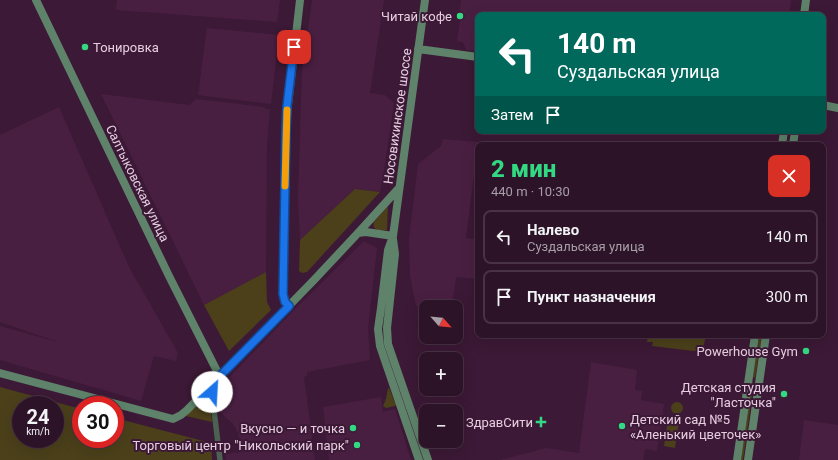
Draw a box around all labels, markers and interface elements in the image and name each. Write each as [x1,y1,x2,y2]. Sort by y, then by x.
place label: Читай кофе [381,9,452,24]
marker: Читай кофе [455,11,465,21]
text: 140 m [557,27,636,60]
icon: left [491,28,543,80]
pin [277,30,311,64]
icon: arrive [283,36,305,58]
place label: Тонировка [93,40,159,55]
marker: Тонировка [80,42,90,52]
street label: Носовихинское шоссе [381,47,414,185]
text: Суздальская улица [557,61,720,82]
icon: arrive [542,104,564,126]
text: Затем [491,106,534,124]
street label: Салтыковская улица [103,122,172,244]
text: 2 мин [491,155,556,183]
button: close [768,155,810,197]
text: 440 m · 10:30 [491,184,570,199]
text: Налево [527,221,579,239]
icon: left [493,226,515,248]
text: 140 m [766,228,808,246]
text: Суздальская улица [527,239,645,254]
icon: arrive [493,286,515,308]
text: Пункт назначения [527,288,656,306]
text: 300 m [766,288,808,306]
north arrow [419,300,463,344]
map controls [419,300,463,448]
place label: Powerhouse Gym [696,344,798,359]
marker: Powerhouse Gym [801,346,811,356]
button: + [419,352,463,396]
position arrow [191,371,233,413]
place label: Детская студия "Ласточка" [681,380,776,410]
marker: Детская студия "Ласточка" [779,389,789,399]
speed limit sign: 30 [72,396,124,448]
button: − [419,404,463,448]
text: 24 [27,405,49,429]
place label: Детский сад №5 «Аленький цветочек» [630,412,761,442]
place label: ЗдравСити [466,415,533,430]
marker: ЗдравСити [536,417,546,427]
place label: Вкусно — и точка [240,421,345,436]
marker: Детский сад №5 «Аленький цветочек» [617,421,627,431]
marker: Вкусно — и точка [348,423,358,433]
text: km/h [26,426,50,437]
place label: Торговый центр "Никольский парк" [132,438,349,453]
marker: Торговый центр "Никольский парк" [352,440,362,450]

